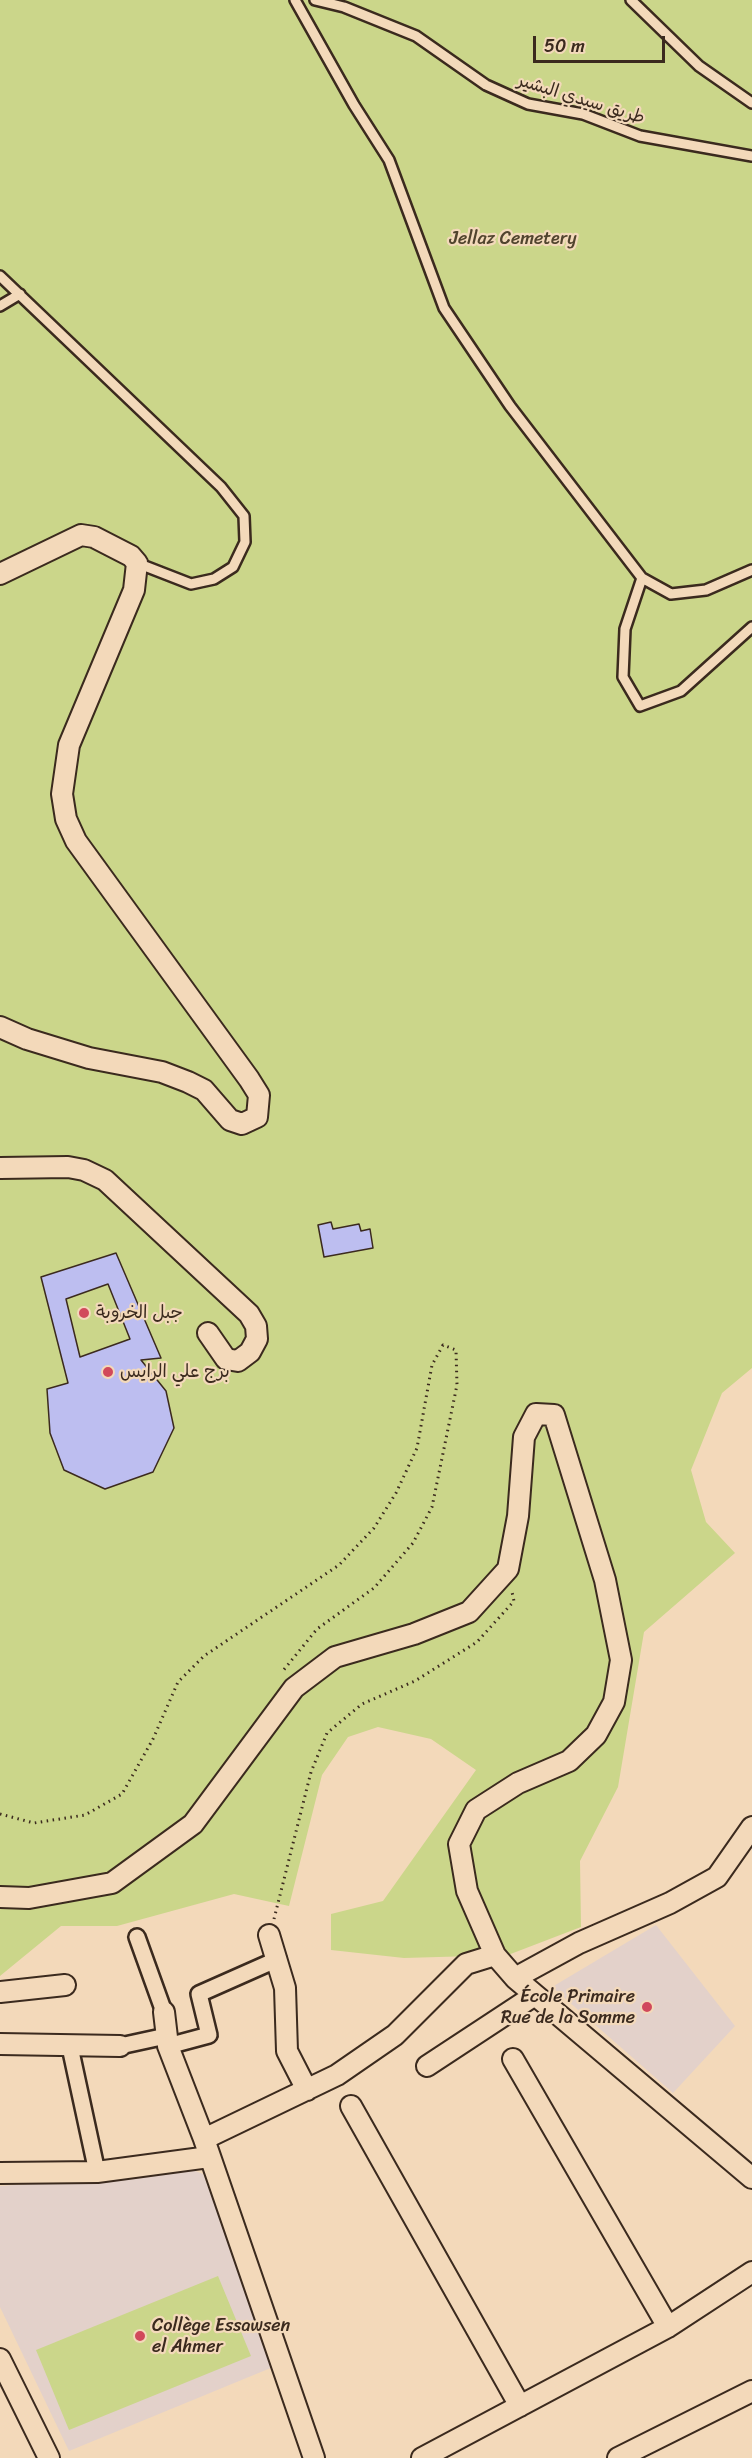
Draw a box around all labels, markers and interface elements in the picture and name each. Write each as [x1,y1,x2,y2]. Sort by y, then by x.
scale bar [536,24,668,62]
text: 50 m [544,30,585,62]
street label: طريق سيدي البشير [515,70,647,130]
park label: Jellaz Cemetery [449,228,577,250]
place label: جبل الخروبة [96,1302,183,1324]
marker: جبل الخروبة [77,1306,91,1320]
place label: برج علي الرايس [120,1361,230,1383]
marker: برج علي الرايس [101,1365,115,1379]
place label: École Primaire Rue de la Somme [501,1986,635,2028]
marker: École Primaire Rue de la Somme [640,2000,654,2014]
place label: Collège Essawsen el Ahmer [152,2315,290,2358]
marker: Collège Essawsen el Ahmer [133,2329,147,2343]

